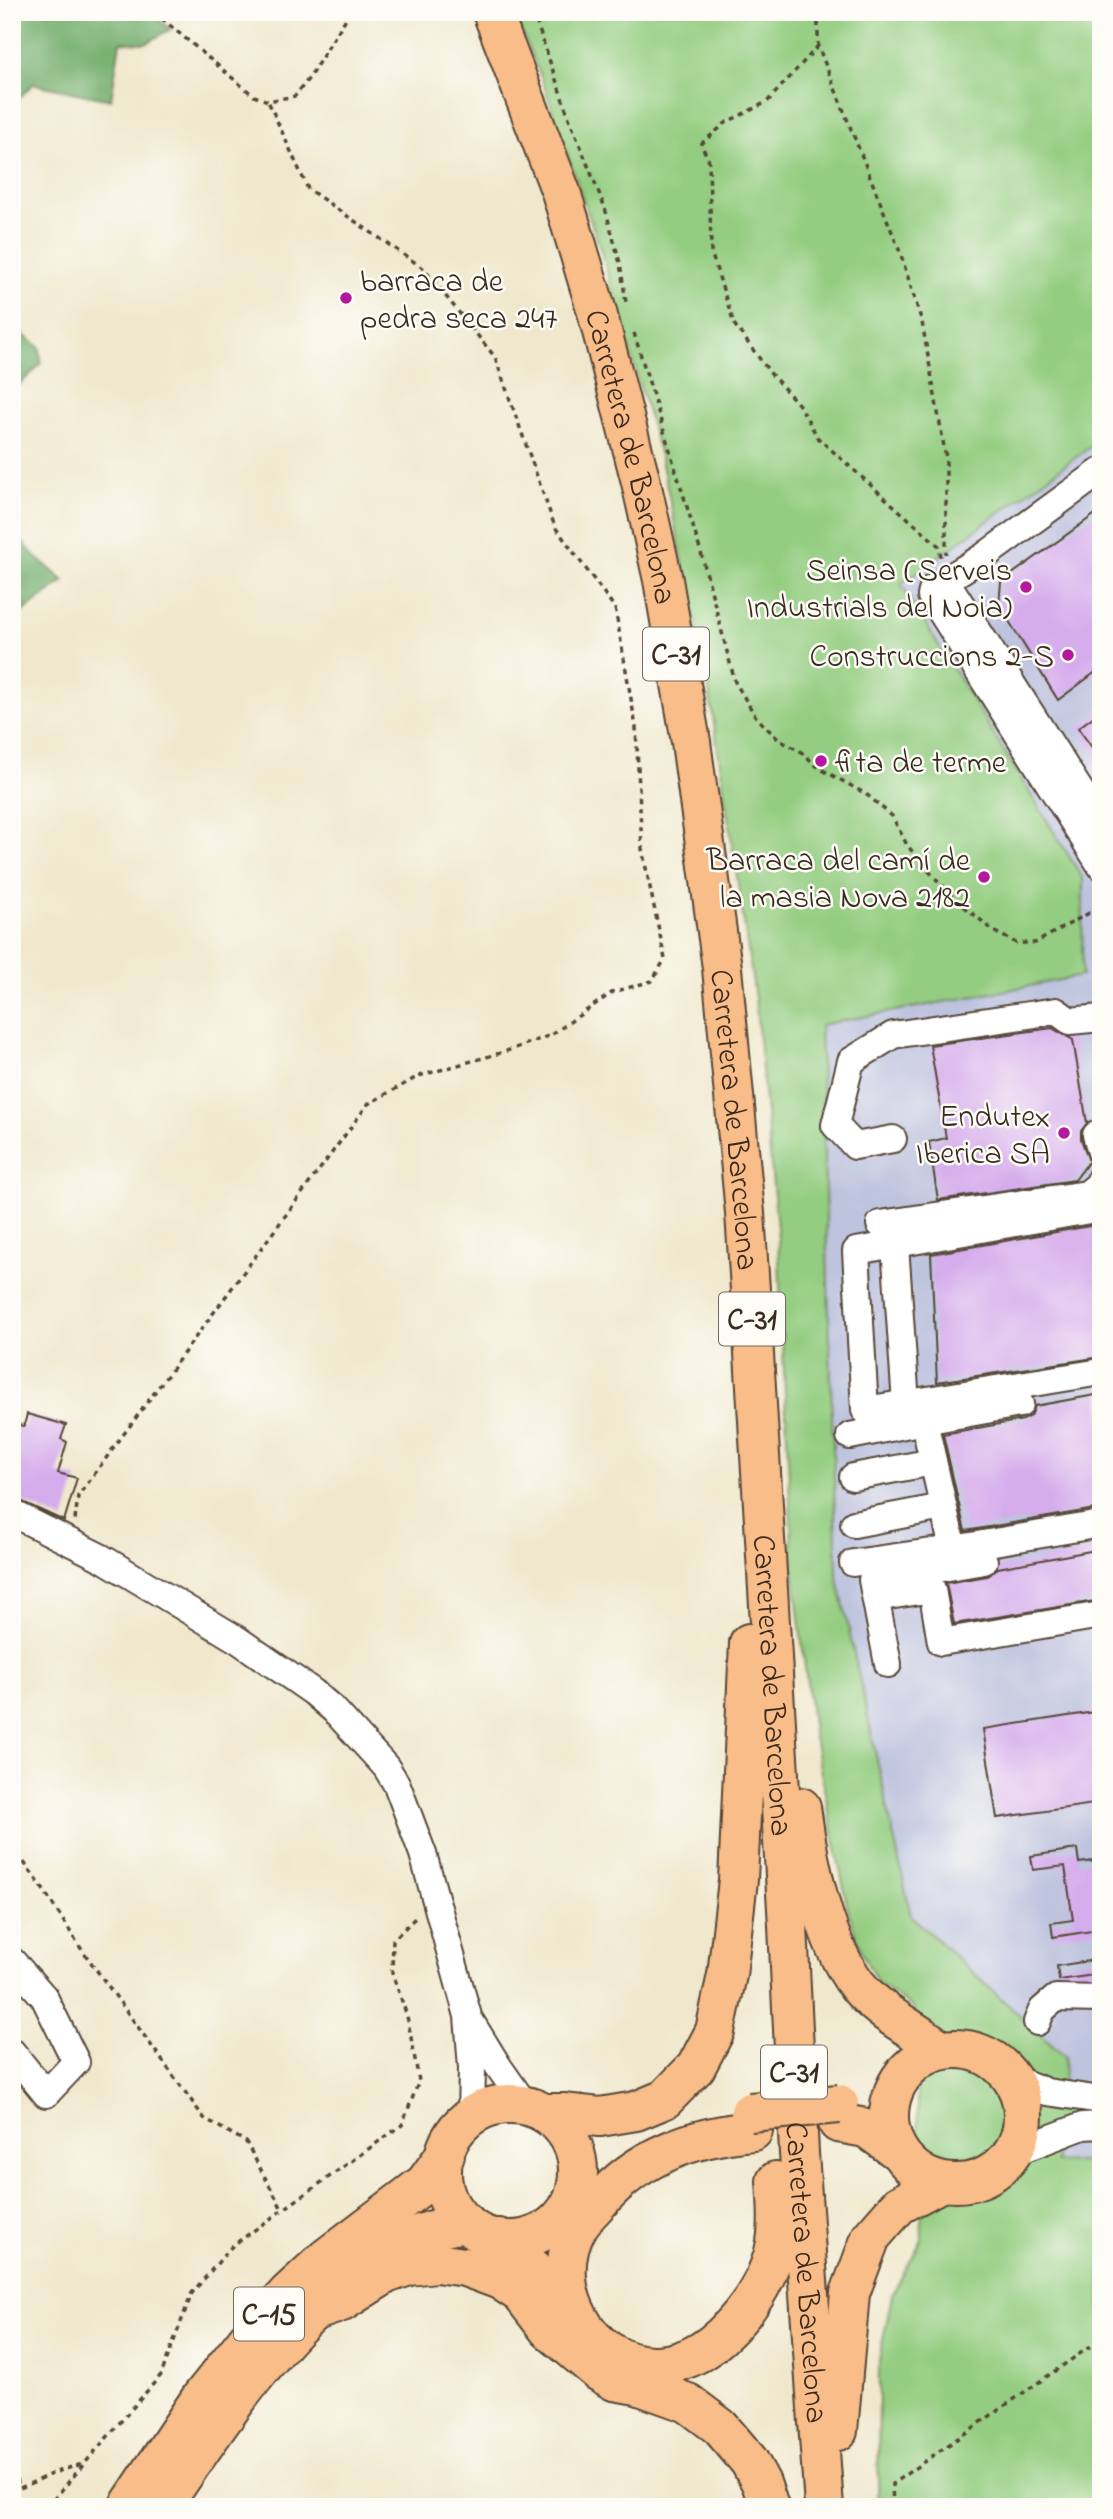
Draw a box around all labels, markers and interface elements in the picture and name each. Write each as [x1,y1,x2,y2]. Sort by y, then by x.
place label: barraca de pedra seca 247 [360,260,557,344]
marker: barraca de pedra seca 247 [338,290,354,306]
street label: Carretera de Barcelona [570,305,687,608]
place label: Seinsa (Serveis Industrials del Noia) [747,549,1012,633]
marker: Seinsa (Serveis Industrials del Noia) [1018,579,1034,595]
road number: C-31 [643,628,709,680]
place label: Construccions 2-S [810,635,1054,682]
marker: Construccions 2-S [1060,647,1076,663]
place label: fita de terme [835,741,1007,788]
marker: fita de terme [813,753,829,769]
place label: Barraca del camí de la masia Nova 2182 [705,839,971,923]
marker: Barraca del camí de la masia Nova 2182 [976,869,992,885]
street label: Carretera de Barcelona [695,967,769,1272]
place label: Endutex Iberica SA [916,1095,1050,1179]
marker: Endutex Iberica SA [1056,1125,1072,1141]
road number: C-31 [719,1292,785,1345]
street label: Carretera de Barcelona [738,1533,803,1838]
road number: C-31 [761,2046,827,2098]
street label: Carretera de Barcelona [771,2121,838,2425]
road number: C-15 [234,2288,304,2340]

